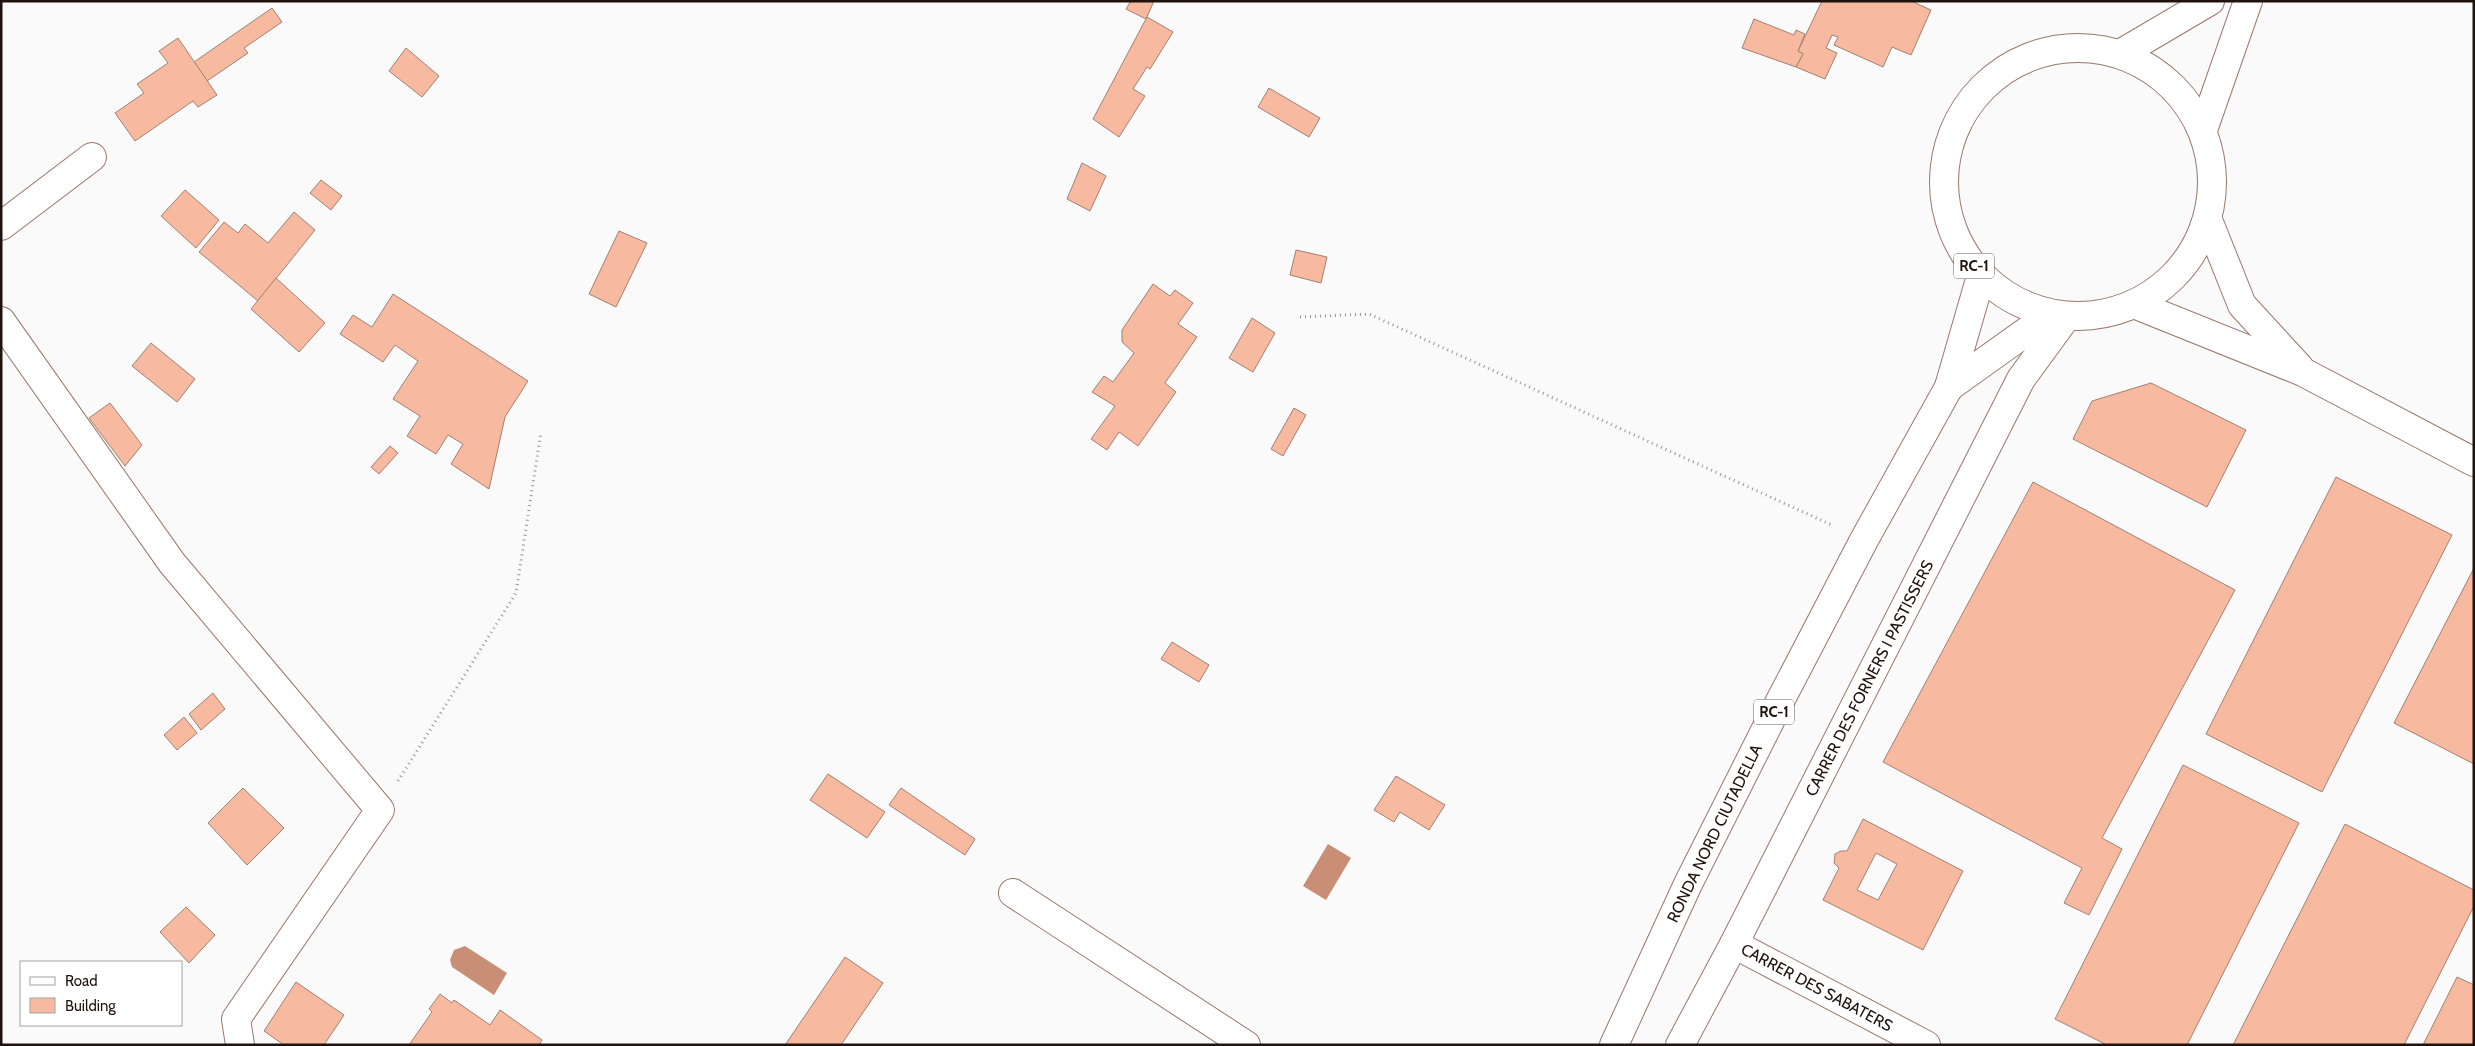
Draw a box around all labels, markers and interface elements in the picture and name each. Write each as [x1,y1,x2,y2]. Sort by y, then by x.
road number: RC-1 [1954,254,1994,278]
street label: CARRER DES FORNERS I PASTISSERS [1802,557,1937,799]
road number: RC-1 [1754,700,1794,724]
street label: RONDA NORD CIUTADELLA [1663,741,1766,925]
street label: CARRER DES SABATERS [1738,939,1896,1035]
legend [20,961,182,1026]
text: Road [65,972,98,990]
text: Building [65,997,116,1015]

